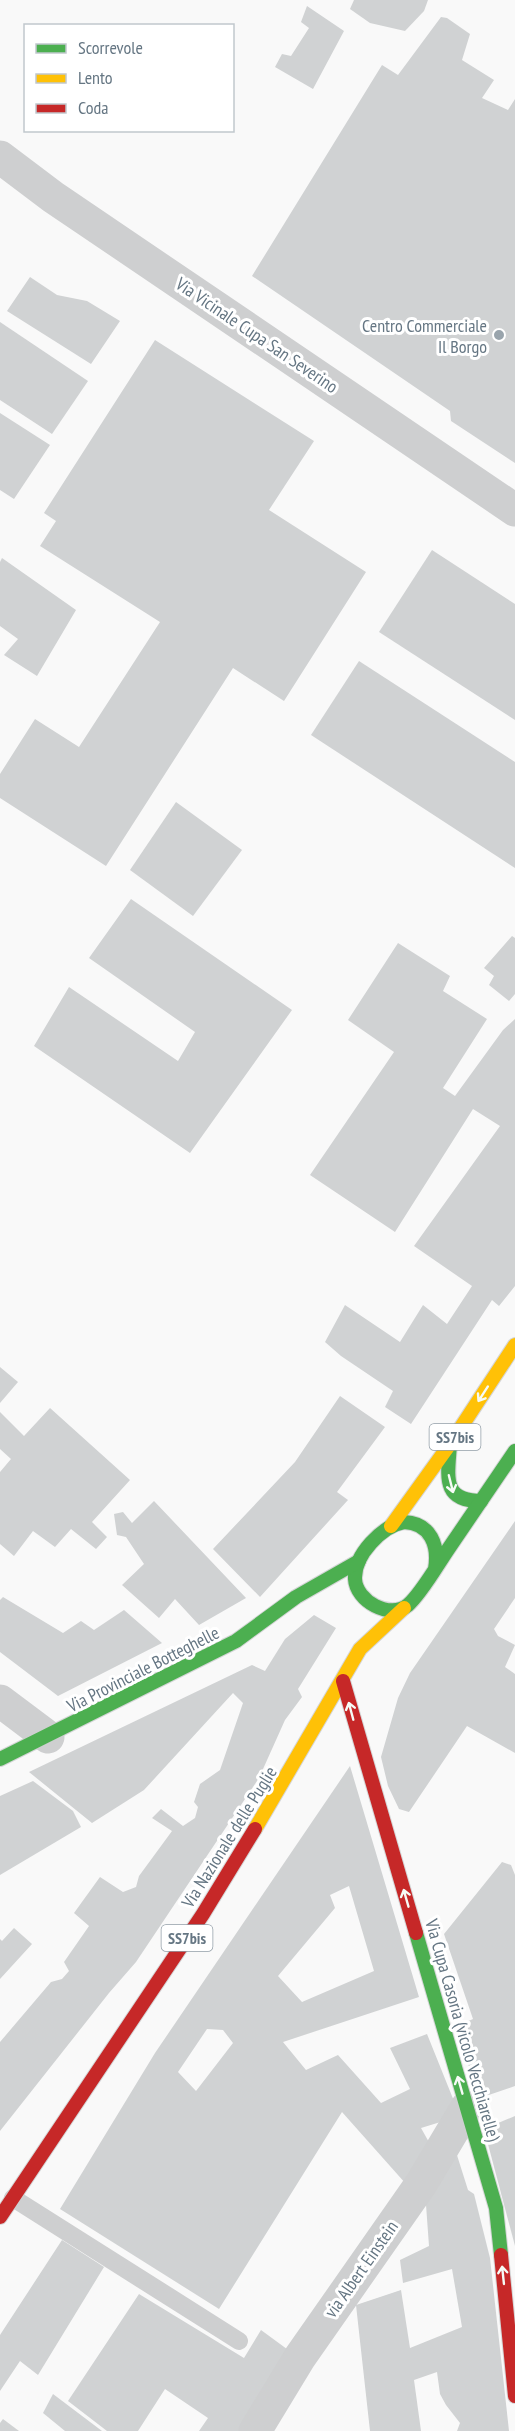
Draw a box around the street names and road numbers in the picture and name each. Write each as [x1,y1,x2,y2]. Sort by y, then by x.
street label: Via Vicinale Cupa San Severino [171,272,343,398]
road number: SS7bis [430,1424,480,1450]
street label: Via Provinciale Botteghelle [62,1621,223,1718]
street label: Via Nazionale delle Puglie [176,1762,282,1913]
street label: Via Cupa Casoria (vicolo Vecchiarelle) [420,1915,506,2144]
road number: SS7bis [162,1925,213,1951]
street label: via Albert Einstein [319,2216,403,2322]

